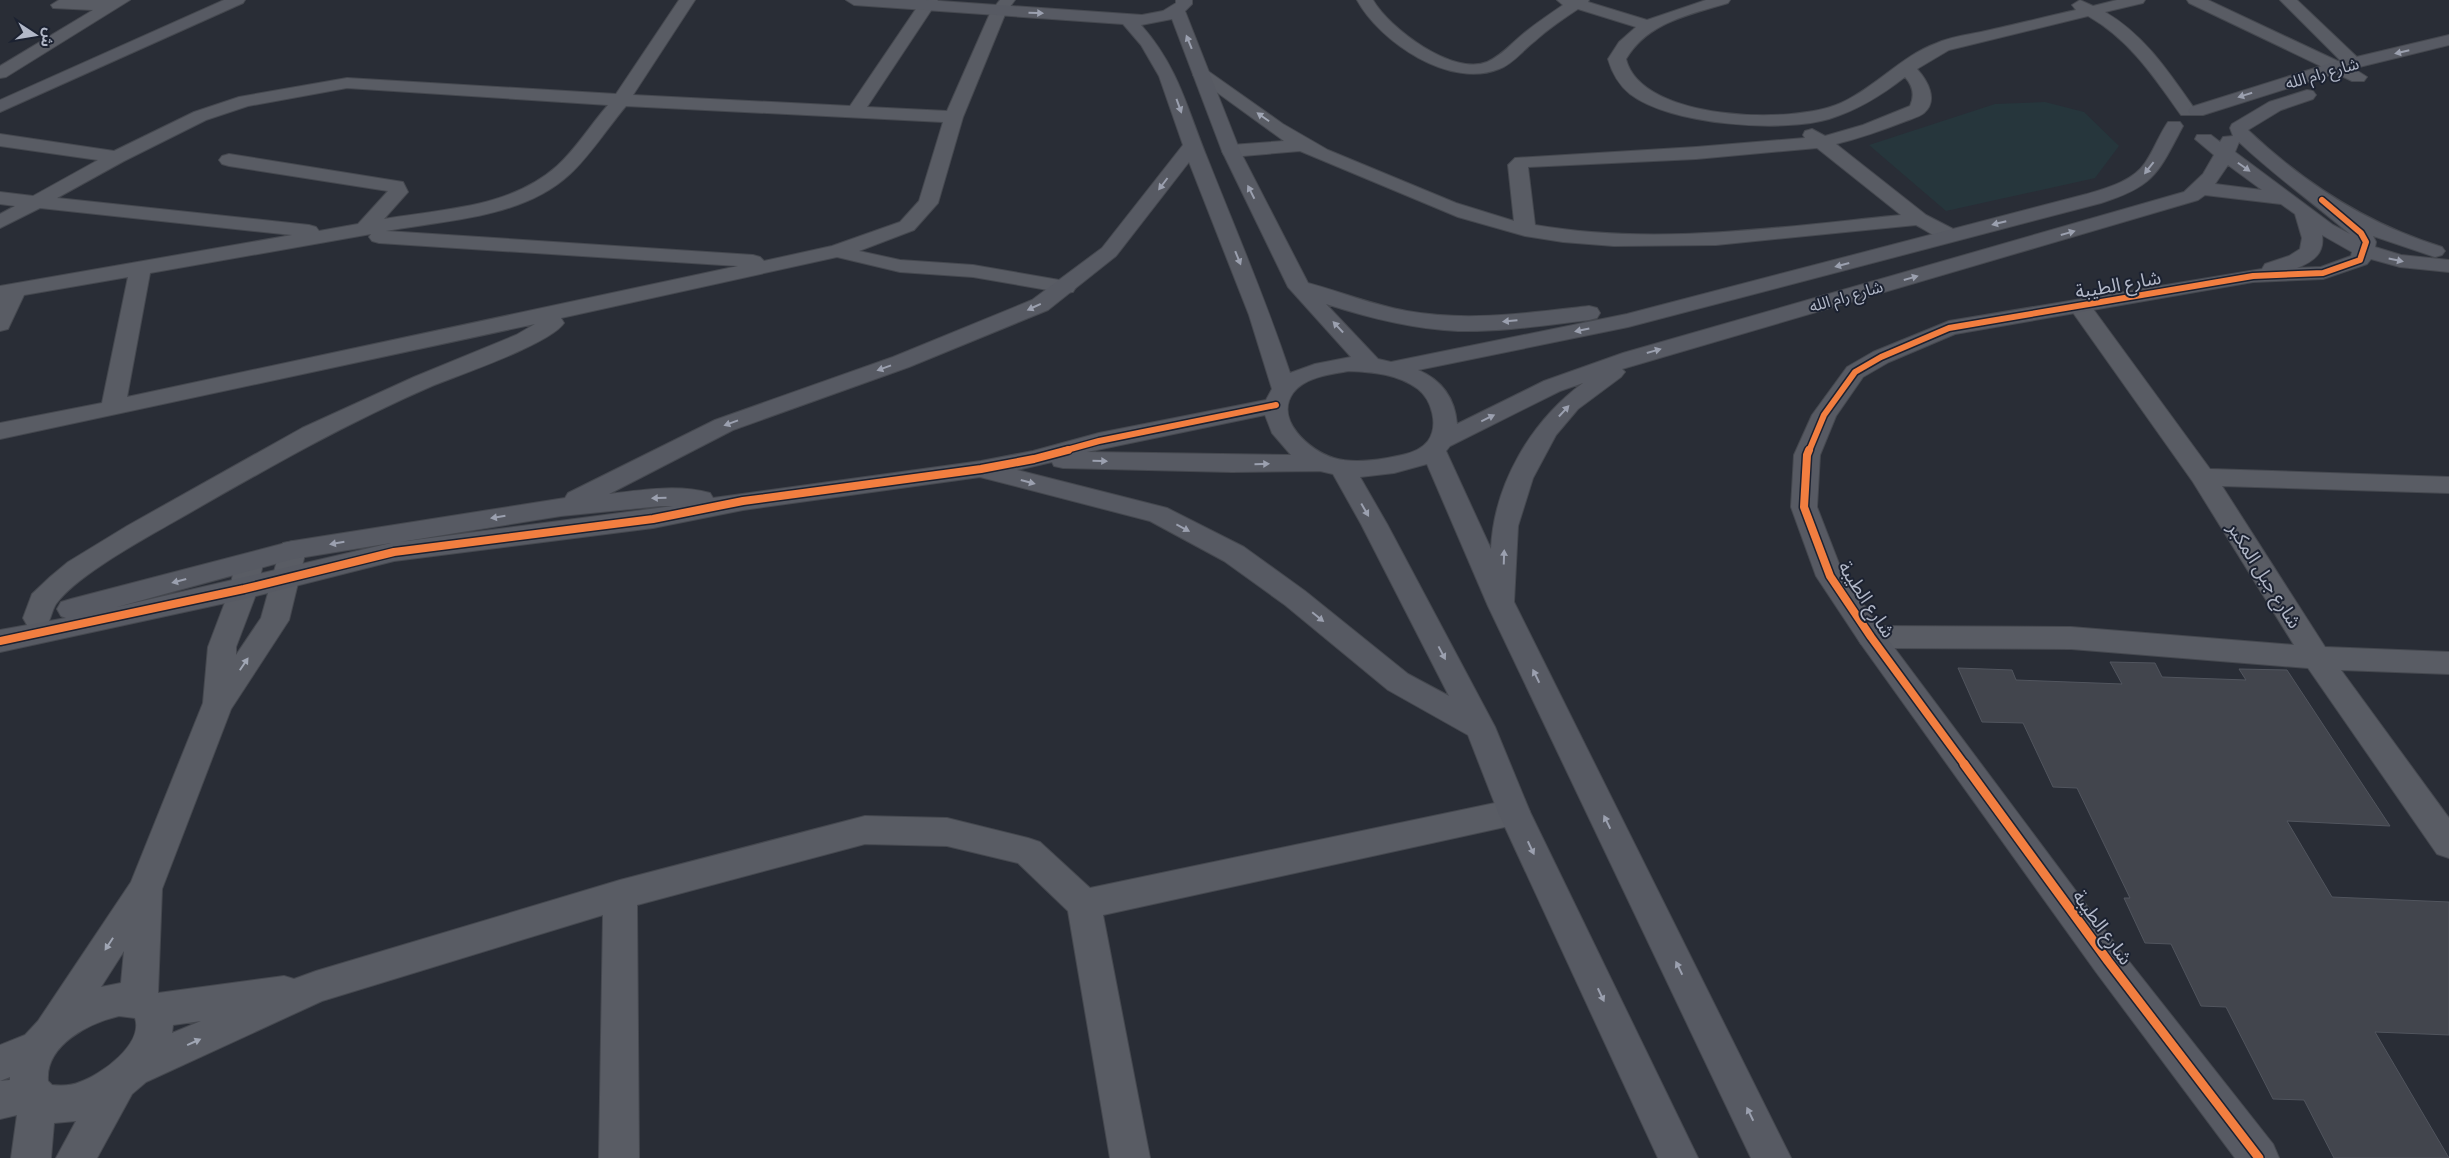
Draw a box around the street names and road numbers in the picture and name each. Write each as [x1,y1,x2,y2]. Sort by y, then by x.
street label: شارع رام الله [2283,53,2362,96]
street label: شارع الطيبة [2073,265,2163,305]
street label: شارع رام الله [1807,276,1886,319]
street label: شارع جبل المكبر [2221,517,2307,634]
street label: شارع الطيبة [1832,556,1901,643]
street label: شارع الطيبة [2066,885,2138,970]

